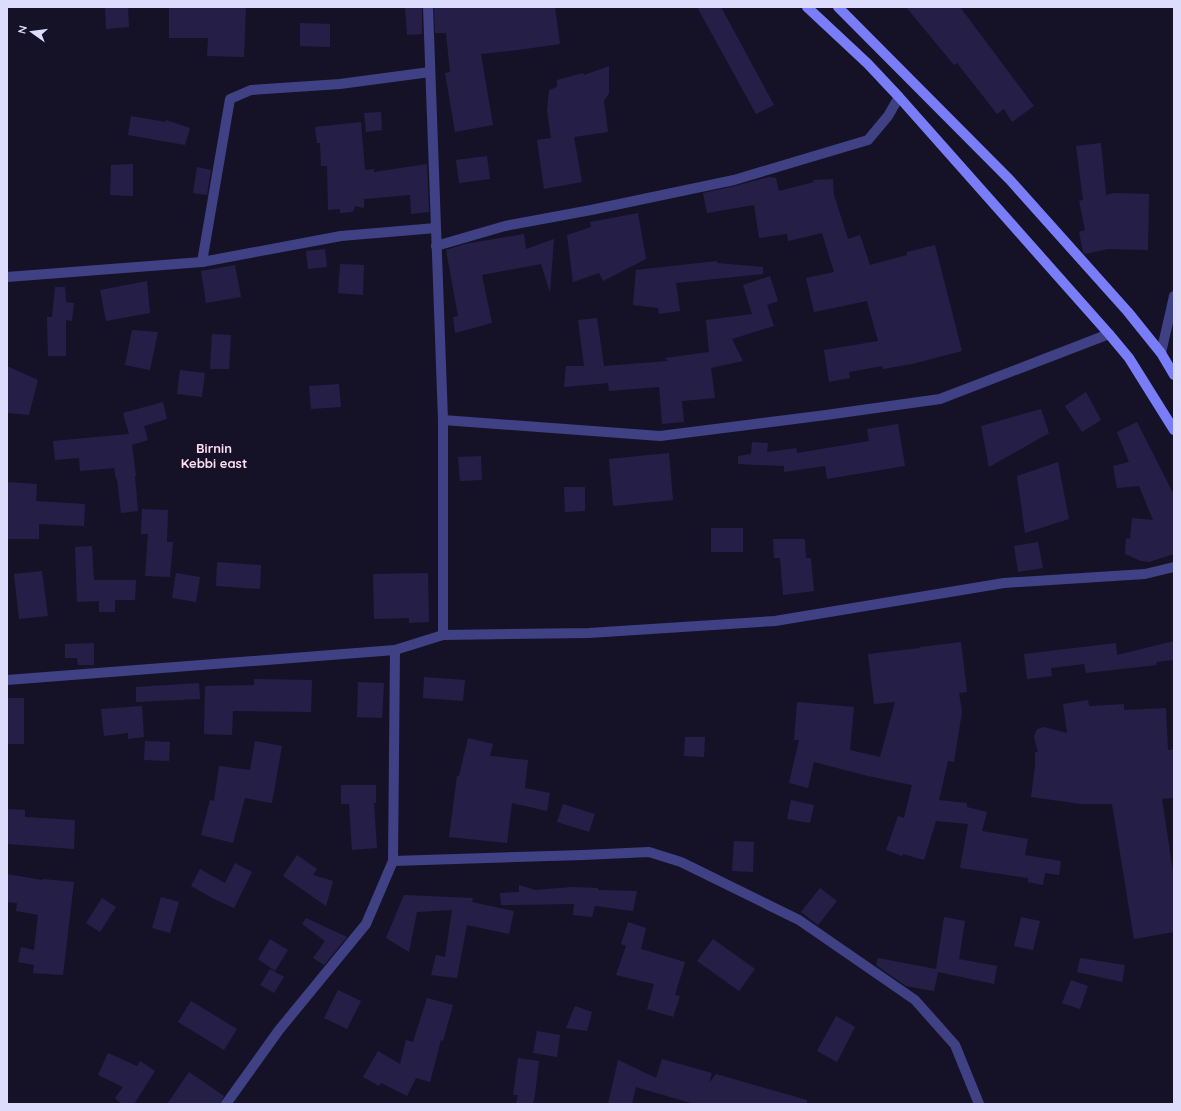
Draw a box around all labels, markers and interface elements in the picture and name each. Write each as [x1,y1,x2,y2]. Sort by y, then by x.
north arrow [12,12,52,52]
text: N [15,24,30,35]
district label: Birnin Kebbi east [181,440,247,471]

